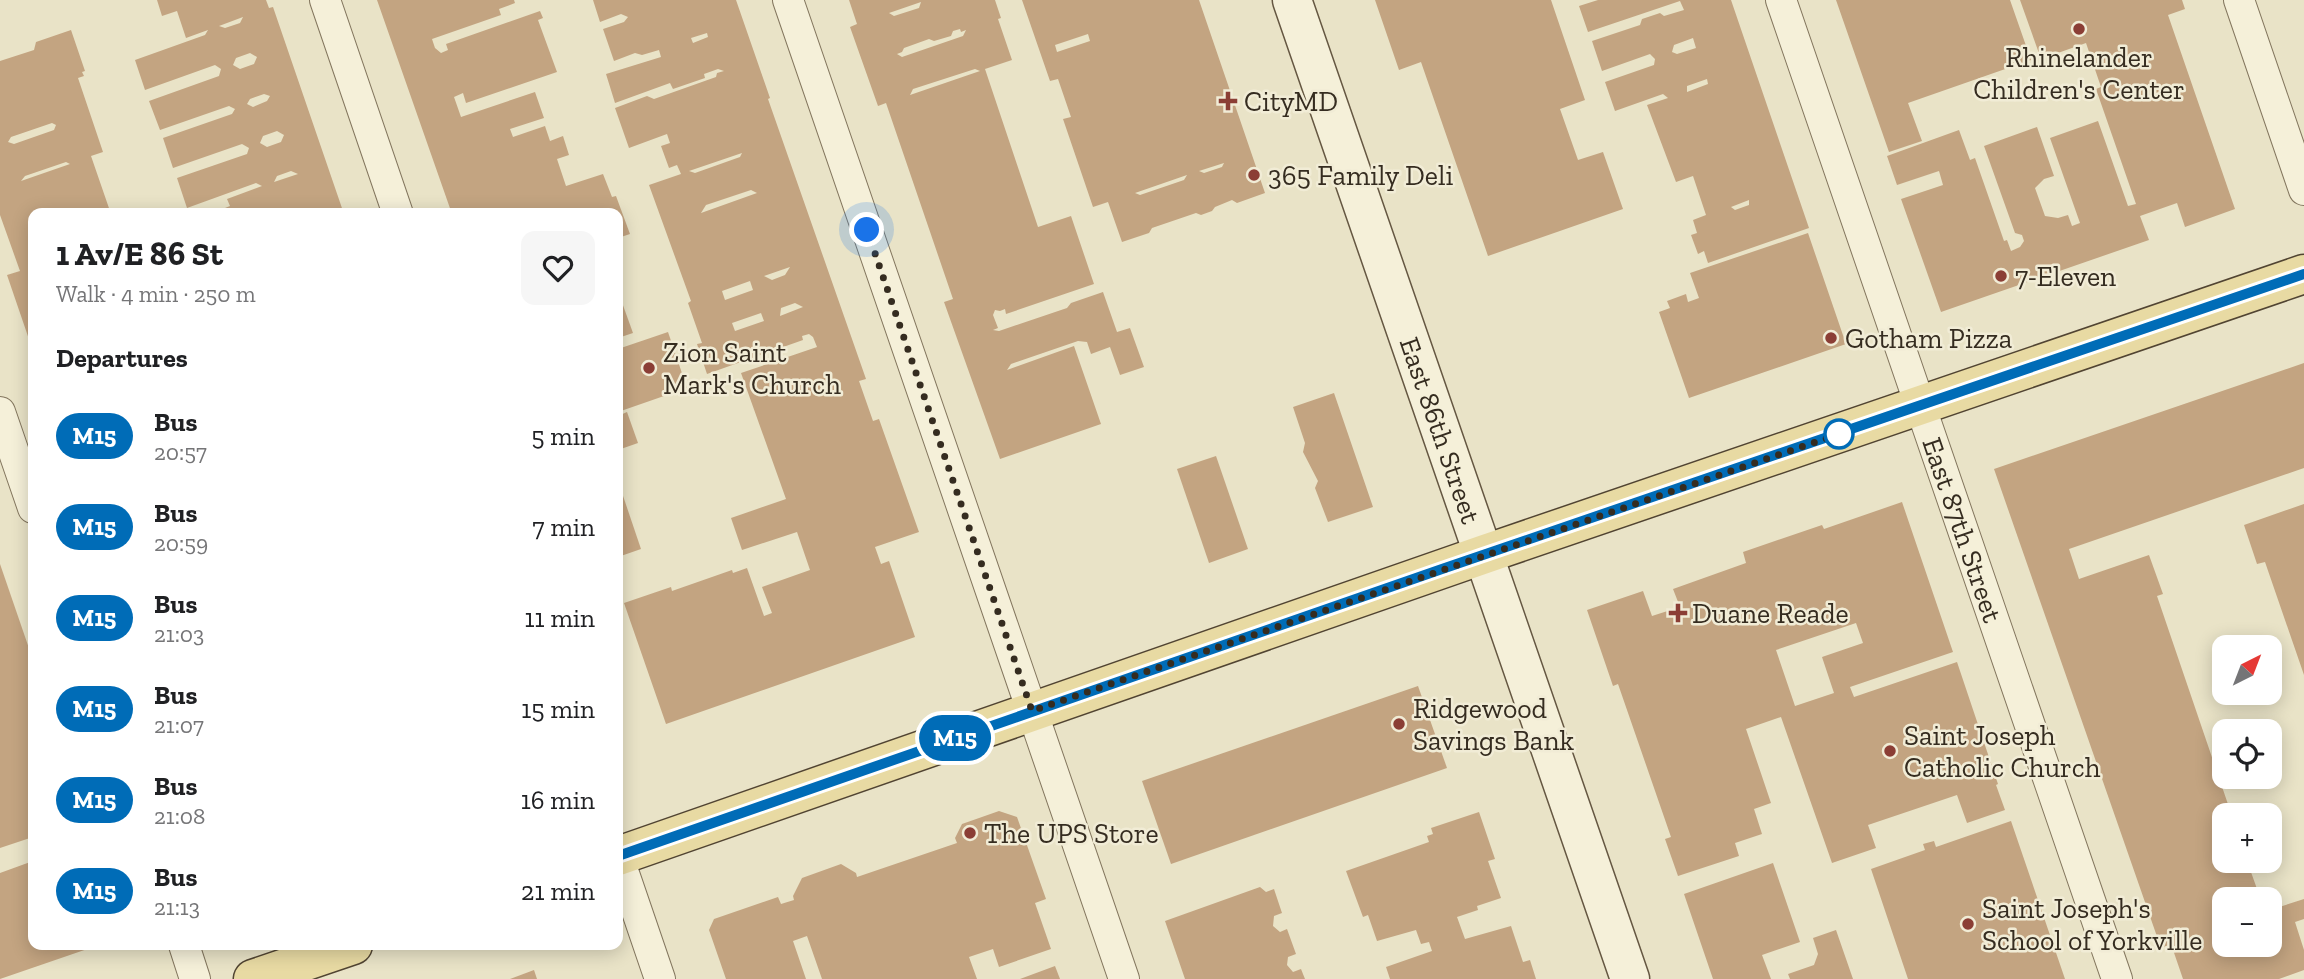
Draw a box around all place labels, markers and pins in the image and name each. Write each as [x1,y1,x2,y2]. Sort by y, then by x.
marker: Rhinelander Children's Center [2071,21,2087,37]
place label: Rhinelander Children's Center [1973,41,2185,106]
place label: CityMD [1244,85,1338,118]
marker: CityMD [1218,91,1238,111]
place label: 365 Family Deli [1268,159,1453,192]
marker: 365 Family Deli [1246,167,1262,183]
place label: 7-Eleven [2015,260,2116,293]
marker: 7-Eleven [1993,268,2009,284]
place label: Gotham Pizza [1845,322,2013,355]
marker: Gotham Pizza [1823,330,1839,346]
place label: Zion Saint Mark's Church [663,336,841,401]
marker: Zion Saint Mark's Church [641,360,657,376]
unlabelled marker [1824,419,1854,449]
place label: Duane Reade [1692,597,1849,630]
marker: Duane Reade [1670,605,1686,621]
place label: Ridgewood Savings Bank [1413,692,1574,757]
marker: Ridgewood Savings Bank [1391,716,1407,732]
place label: Saint Joseph Catholic Church [1904,719,2101,784]
marker: Saint Joseph Catholic Church [1882,743,1898,759]
place label: The UPS Store [984,817,1159,850]
marker: The UPS Store [962,825,978,841]
place label: Saint Joseph's School of Yorkville [1982,892,2202,957]
marker: Saint Joseph's School of Yorkville [1960,916,1976,932]

